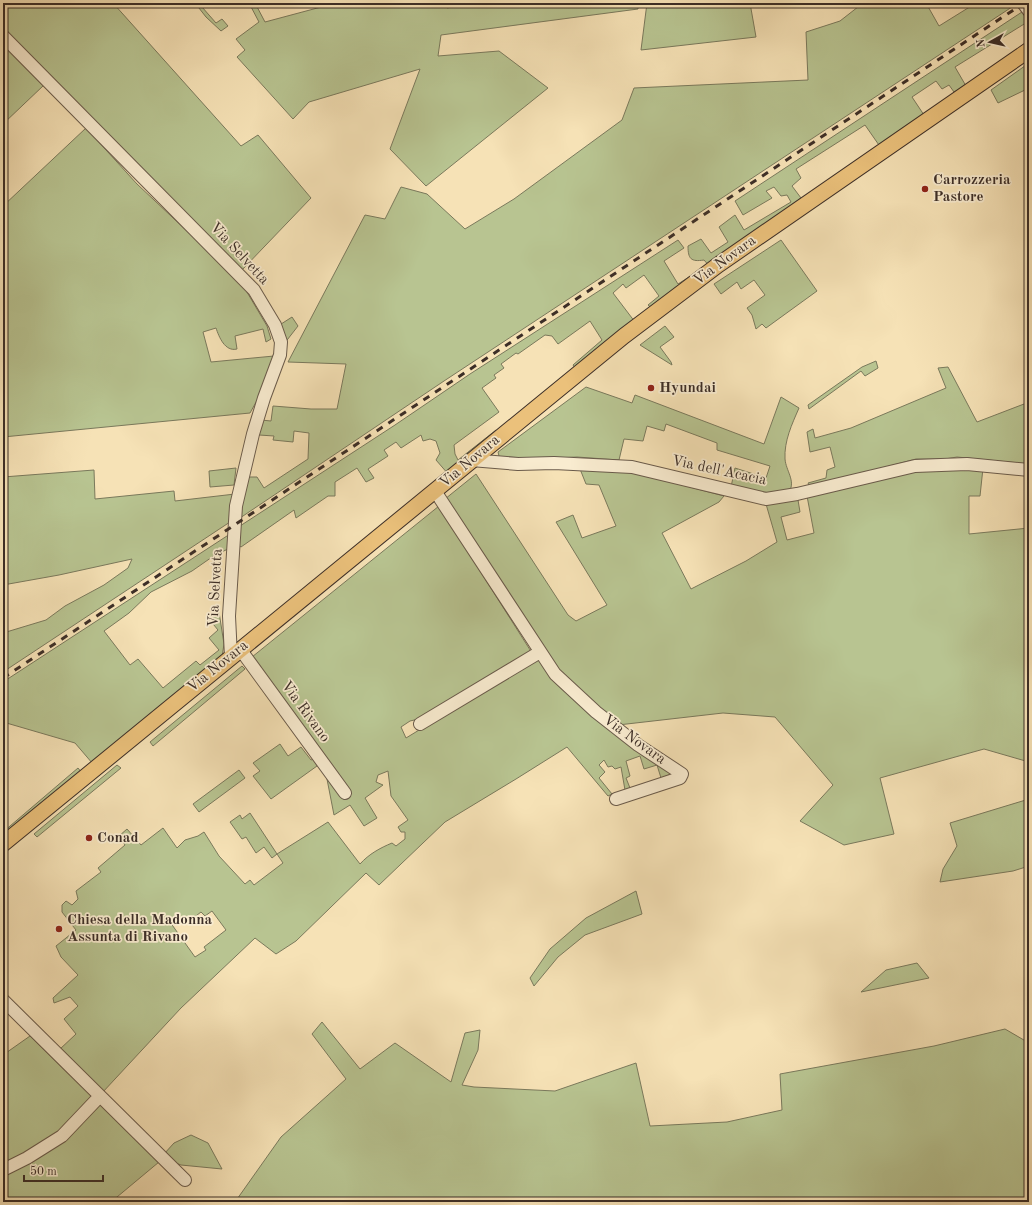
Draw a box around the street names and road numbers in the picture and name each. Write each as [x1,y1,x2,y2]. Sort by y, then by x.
street label: Via Selvetta [207,220,272,288]
street label: Via Novara [691,233,760,289]
street label: Via Novara [437,432,503,491]
street label: Via dell'Acacia [670,454,768,488]
street label: Via Selvetta [206,548,226,628]
street label: Via Novara [185,638,252,696]
street label: Via Rivano [278,679,332,745]
street label: Via Novara [600,712,669,768]

